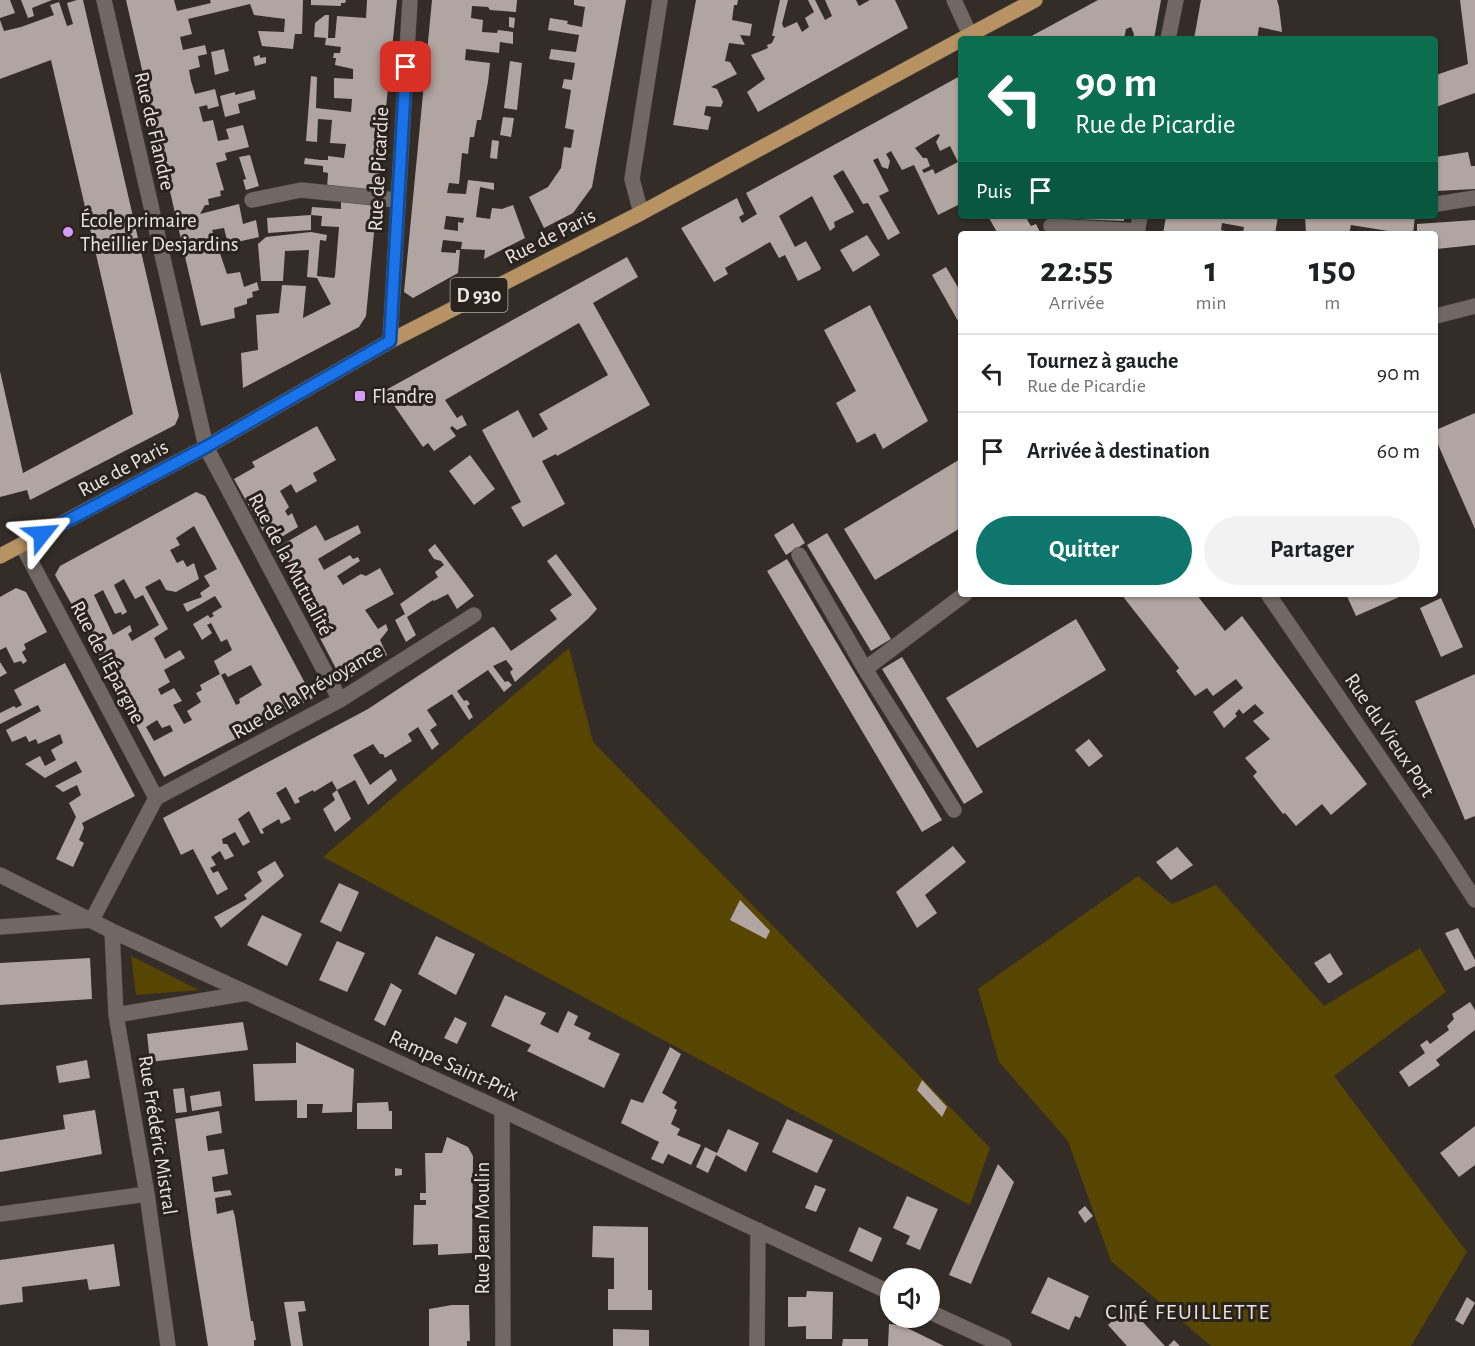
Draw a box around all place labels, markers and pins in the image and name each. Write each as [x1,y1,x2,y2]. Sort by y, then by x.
pin [380,41,431,92]
place label: École primaire Theillier Desjardins [80,208,239,255]
marker: École primaire Theillier Desjardins [61,225,75,239]
place label: Flandre [372,386,434,407]
marker: Flandre [353,389,367,403]

